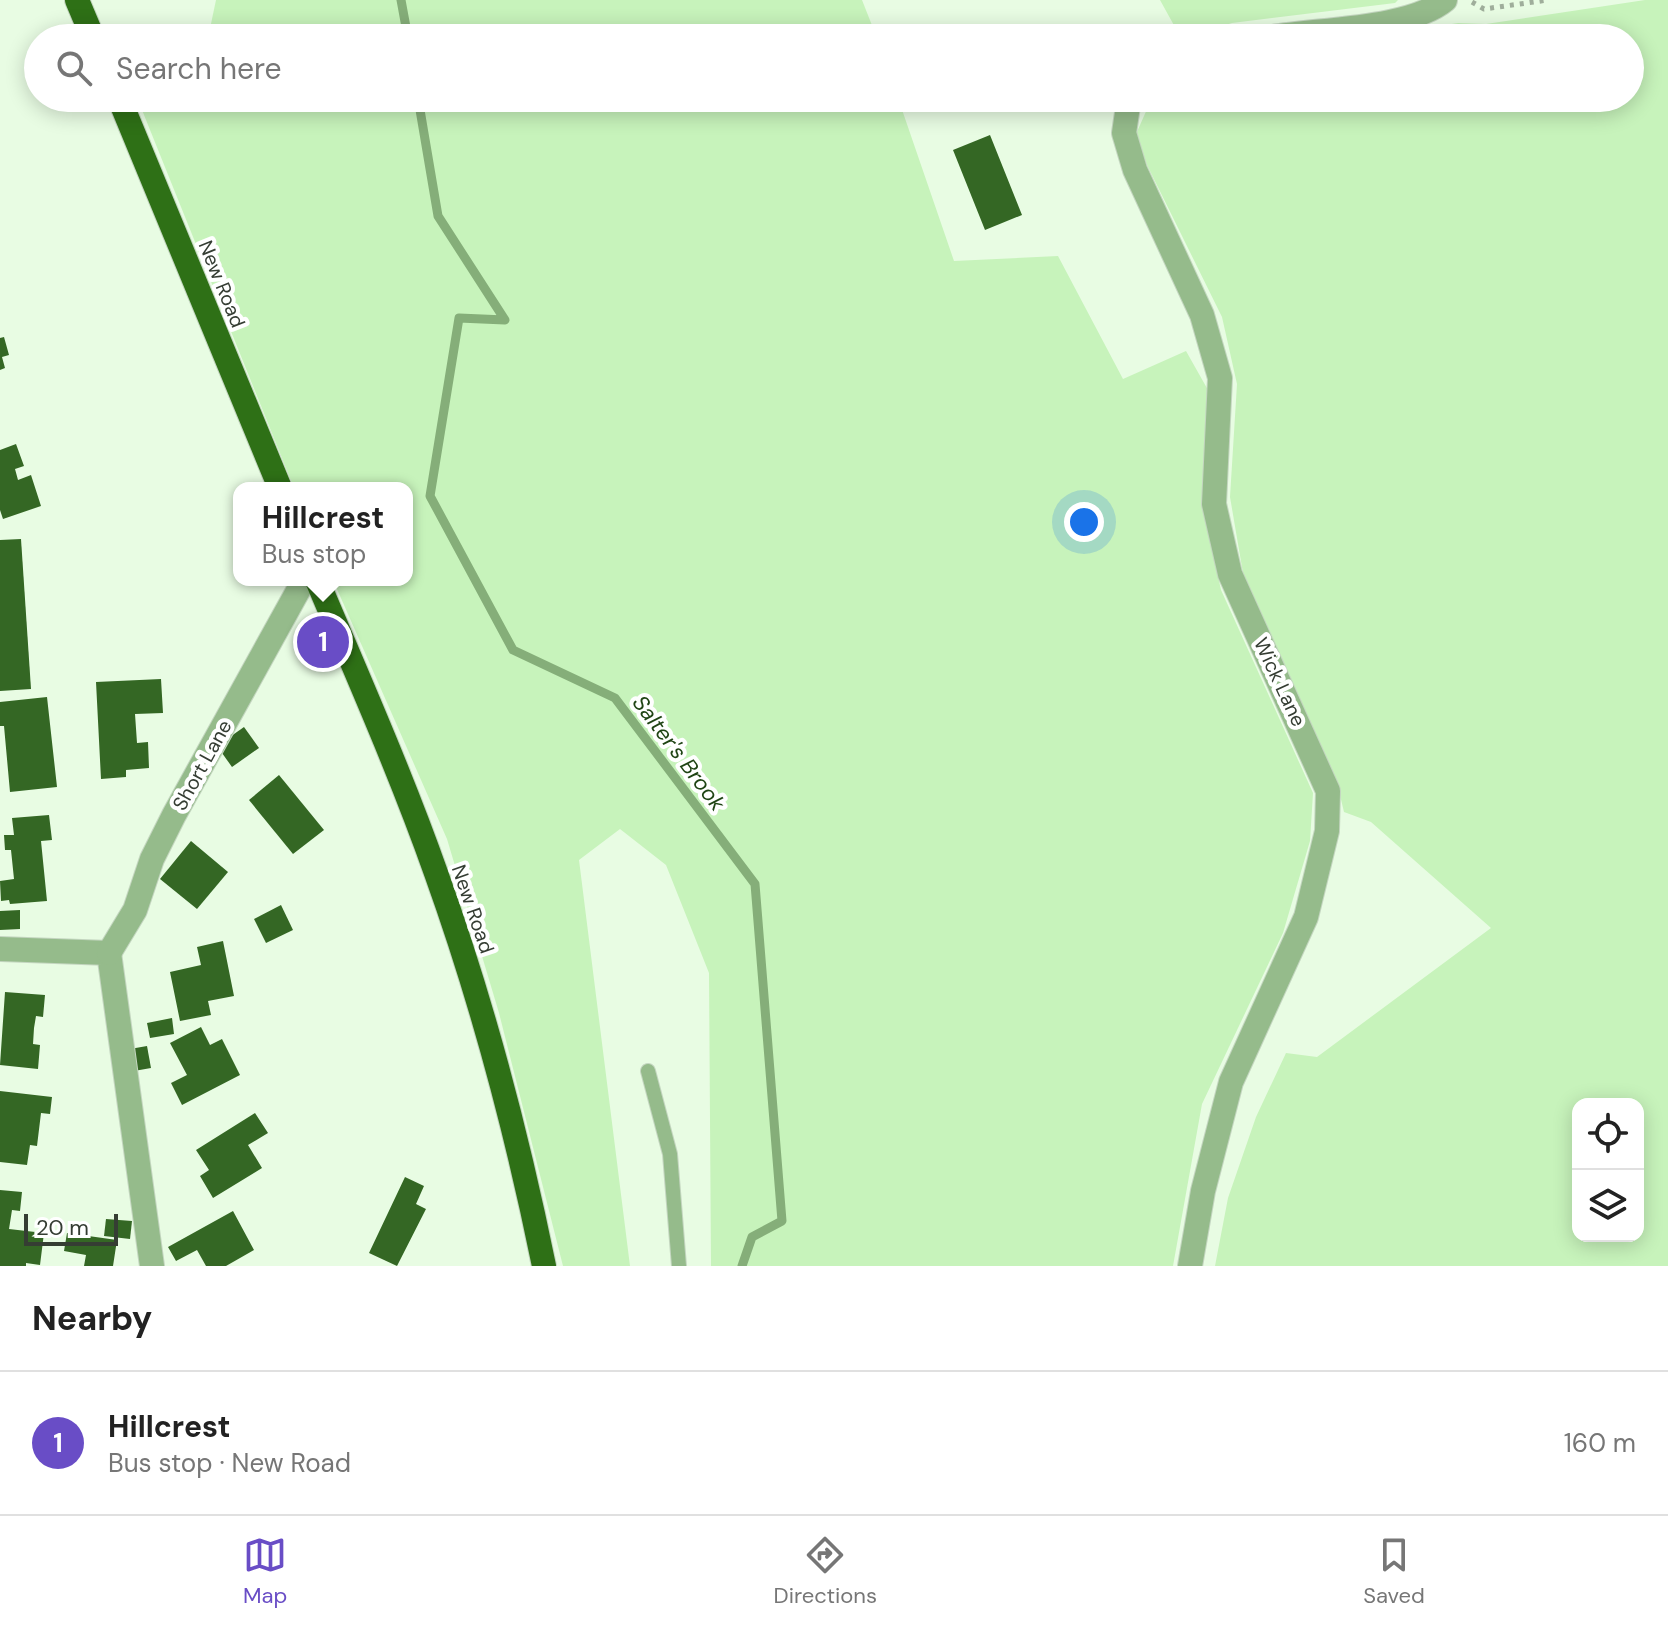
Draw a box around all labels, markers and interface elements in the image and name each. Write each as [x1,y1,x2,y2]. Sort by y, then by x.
search box [24,24,1644,112]
icon: search [52,46,96,90]
text: Search here [116,49,282,88]
street label: New Road [193,237,251,331]
popup [233,482,413,586]
text: Hillcrest [262,498,384,537]
your location [1064,502,1104,542]
text: Bus stop [262,537,366,571]
pin: 1 [297,612,349,672]
street label: Wick Lane [1248,633,1312,731]
water label: Salter's Brook [626,689,733,817]
street label: Short Lane [166,715,238,815]
street label: New Road [446,861,500,957]
map controls [1572,1098,1644,1242]
button: locate [1572,1098,1644,1170]
button: layers [1572,1170,1644,1242]
scale bar [24,1210,118,1246]
text: 20 m [36,1213,89,1242]
text: Nearby [32,1296,152,1341]
text: Hillcrest [108,1407,230,1446]
text: 1 [53,1426,63,1460]
text: 160 m [1564,1426,1636,1460]
text: Bus stop · New Road [108,1446,351,1480]
tab: Map [243,1533,287,1610]
tab: Directions [774,1533,877,1610]
tab: Saved [1363,1533,1425,1610]

